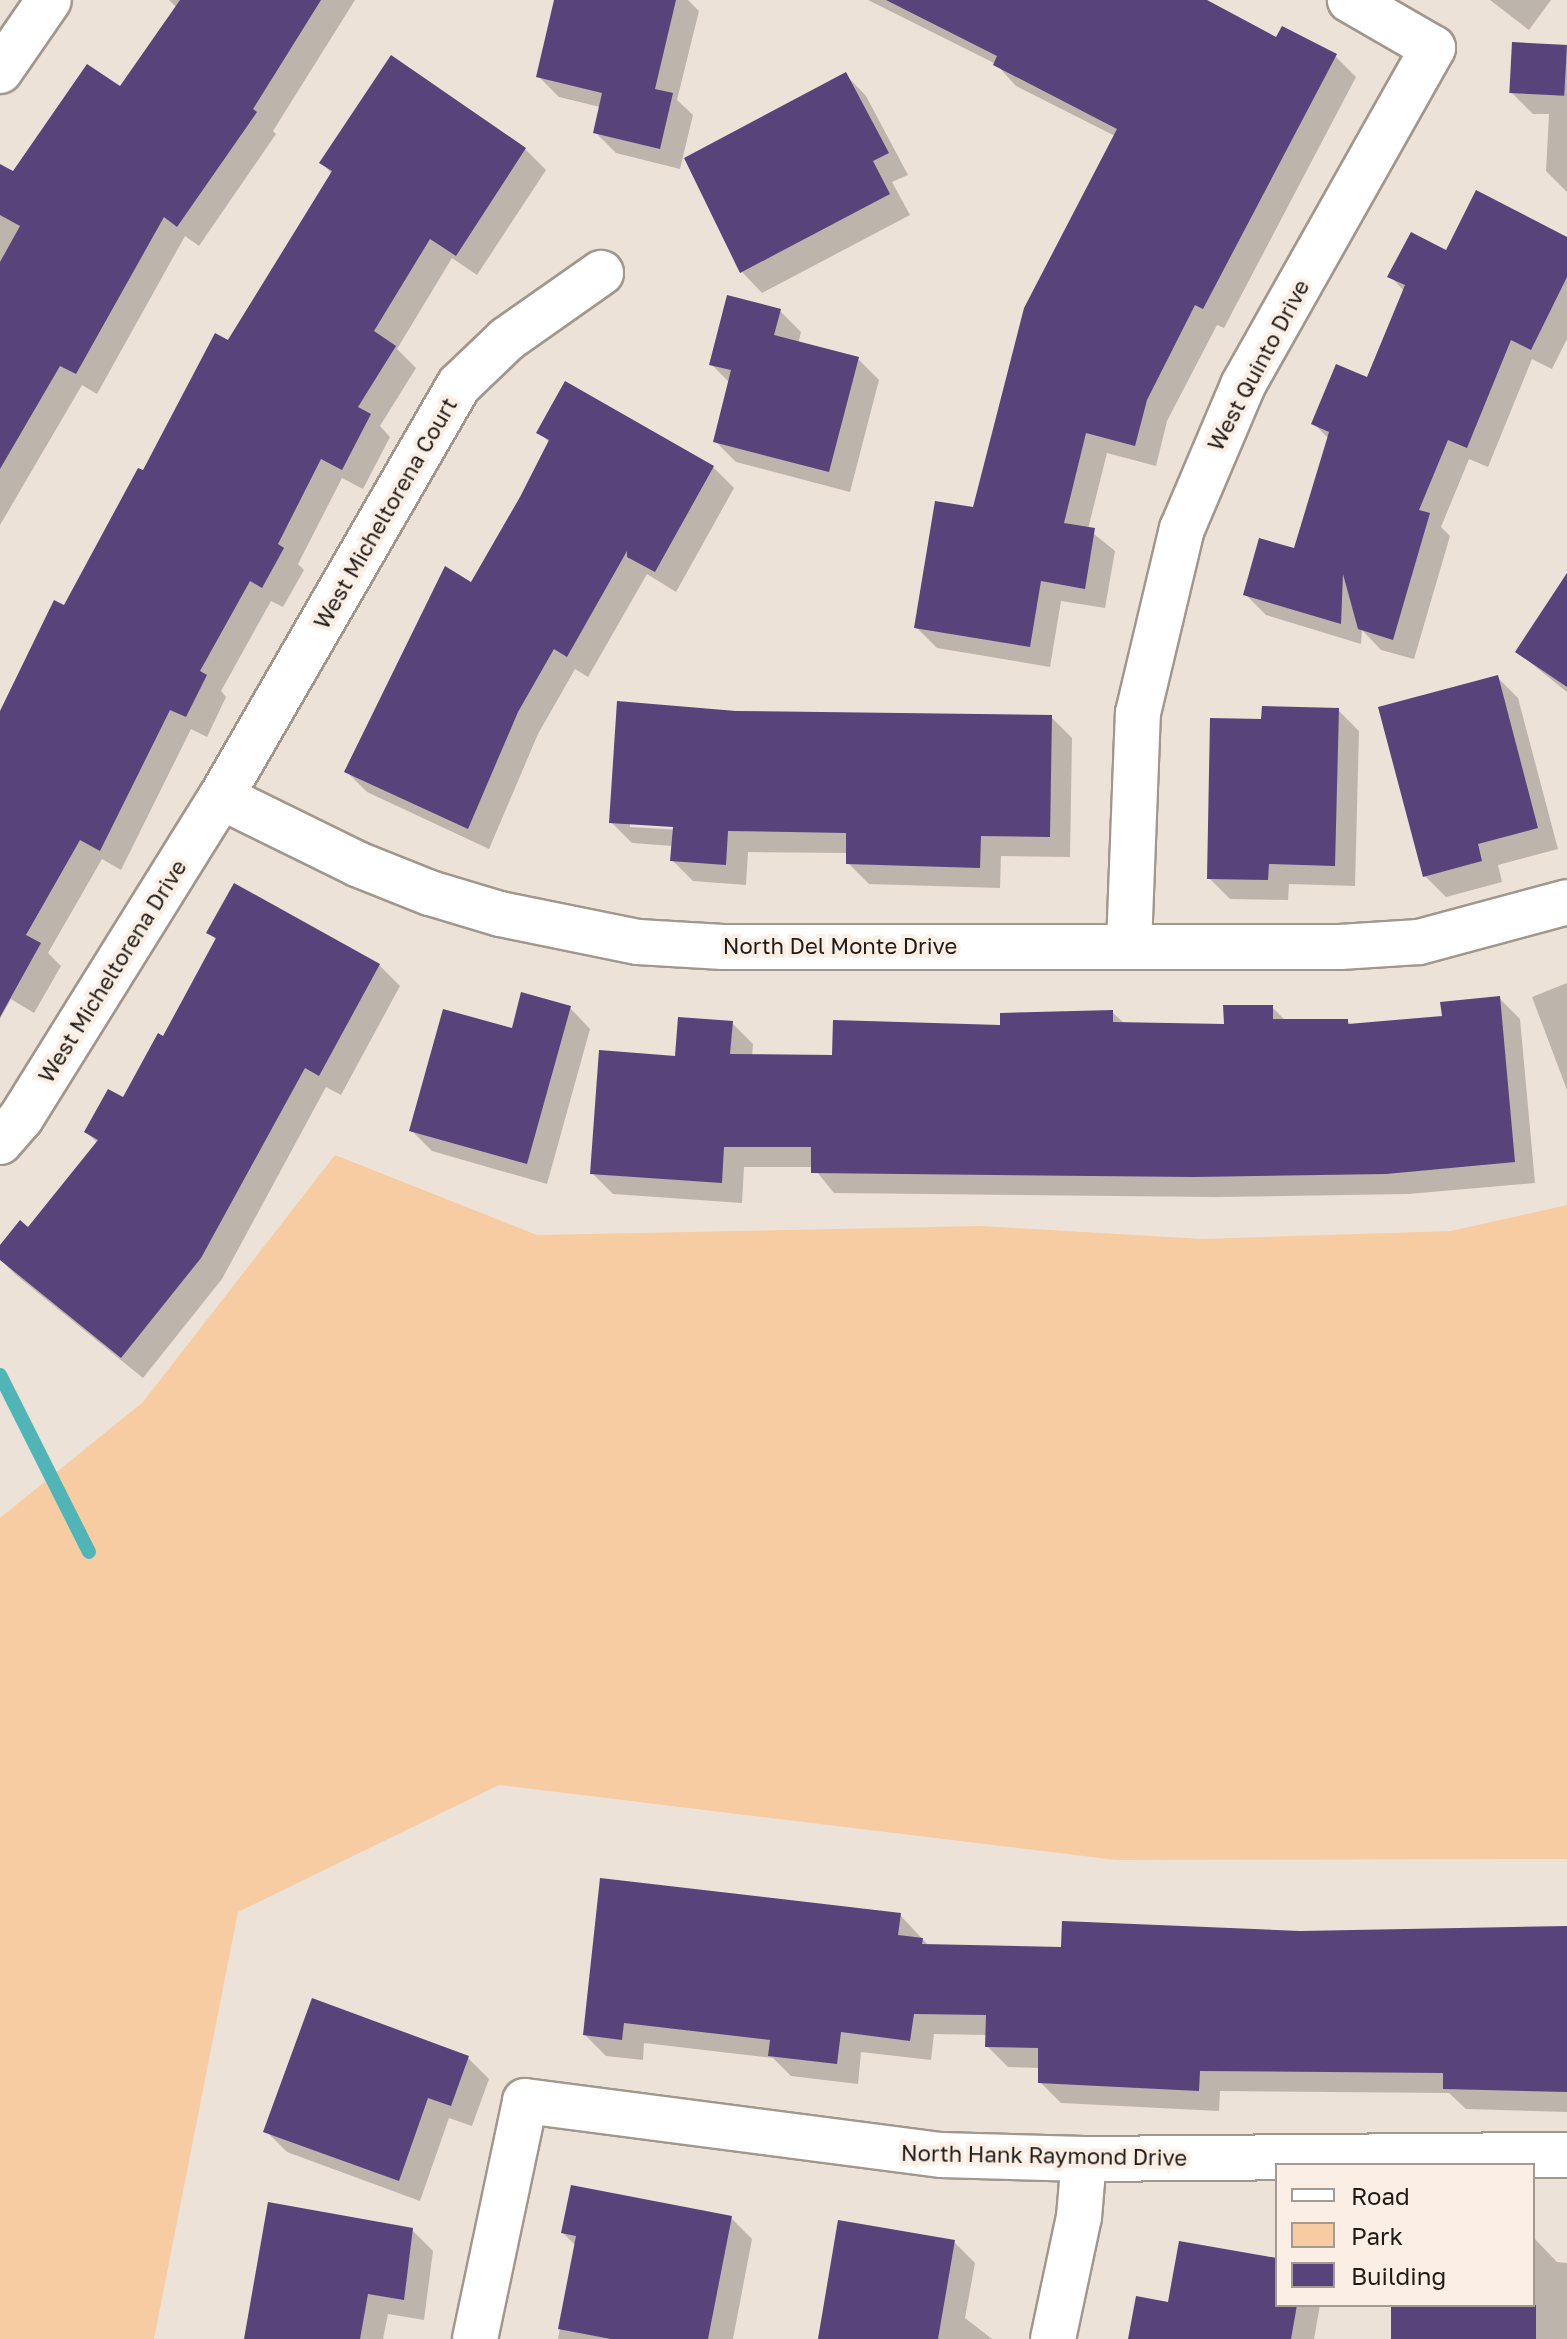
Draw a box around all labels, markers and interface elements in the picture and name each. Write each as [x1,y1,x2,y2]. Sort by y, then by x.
street label: West Quinto Drive [1202,275,1314,455]
street label: West Micheltorena Court [308,393,462,633]
street label: West Micheltorena Drive [33,855,191,1087]
street label: North Del Monte Drive [723,933,957,959]
street label: North Hank Raymond Drive [901,2139,1187,2171]
legend [1275,2163,1535,2307]
text: Road [1351,2181,1410,2210]
text: Park [1351,2221,1403,2250]
text: Building [1351,2261,1446,2290]

